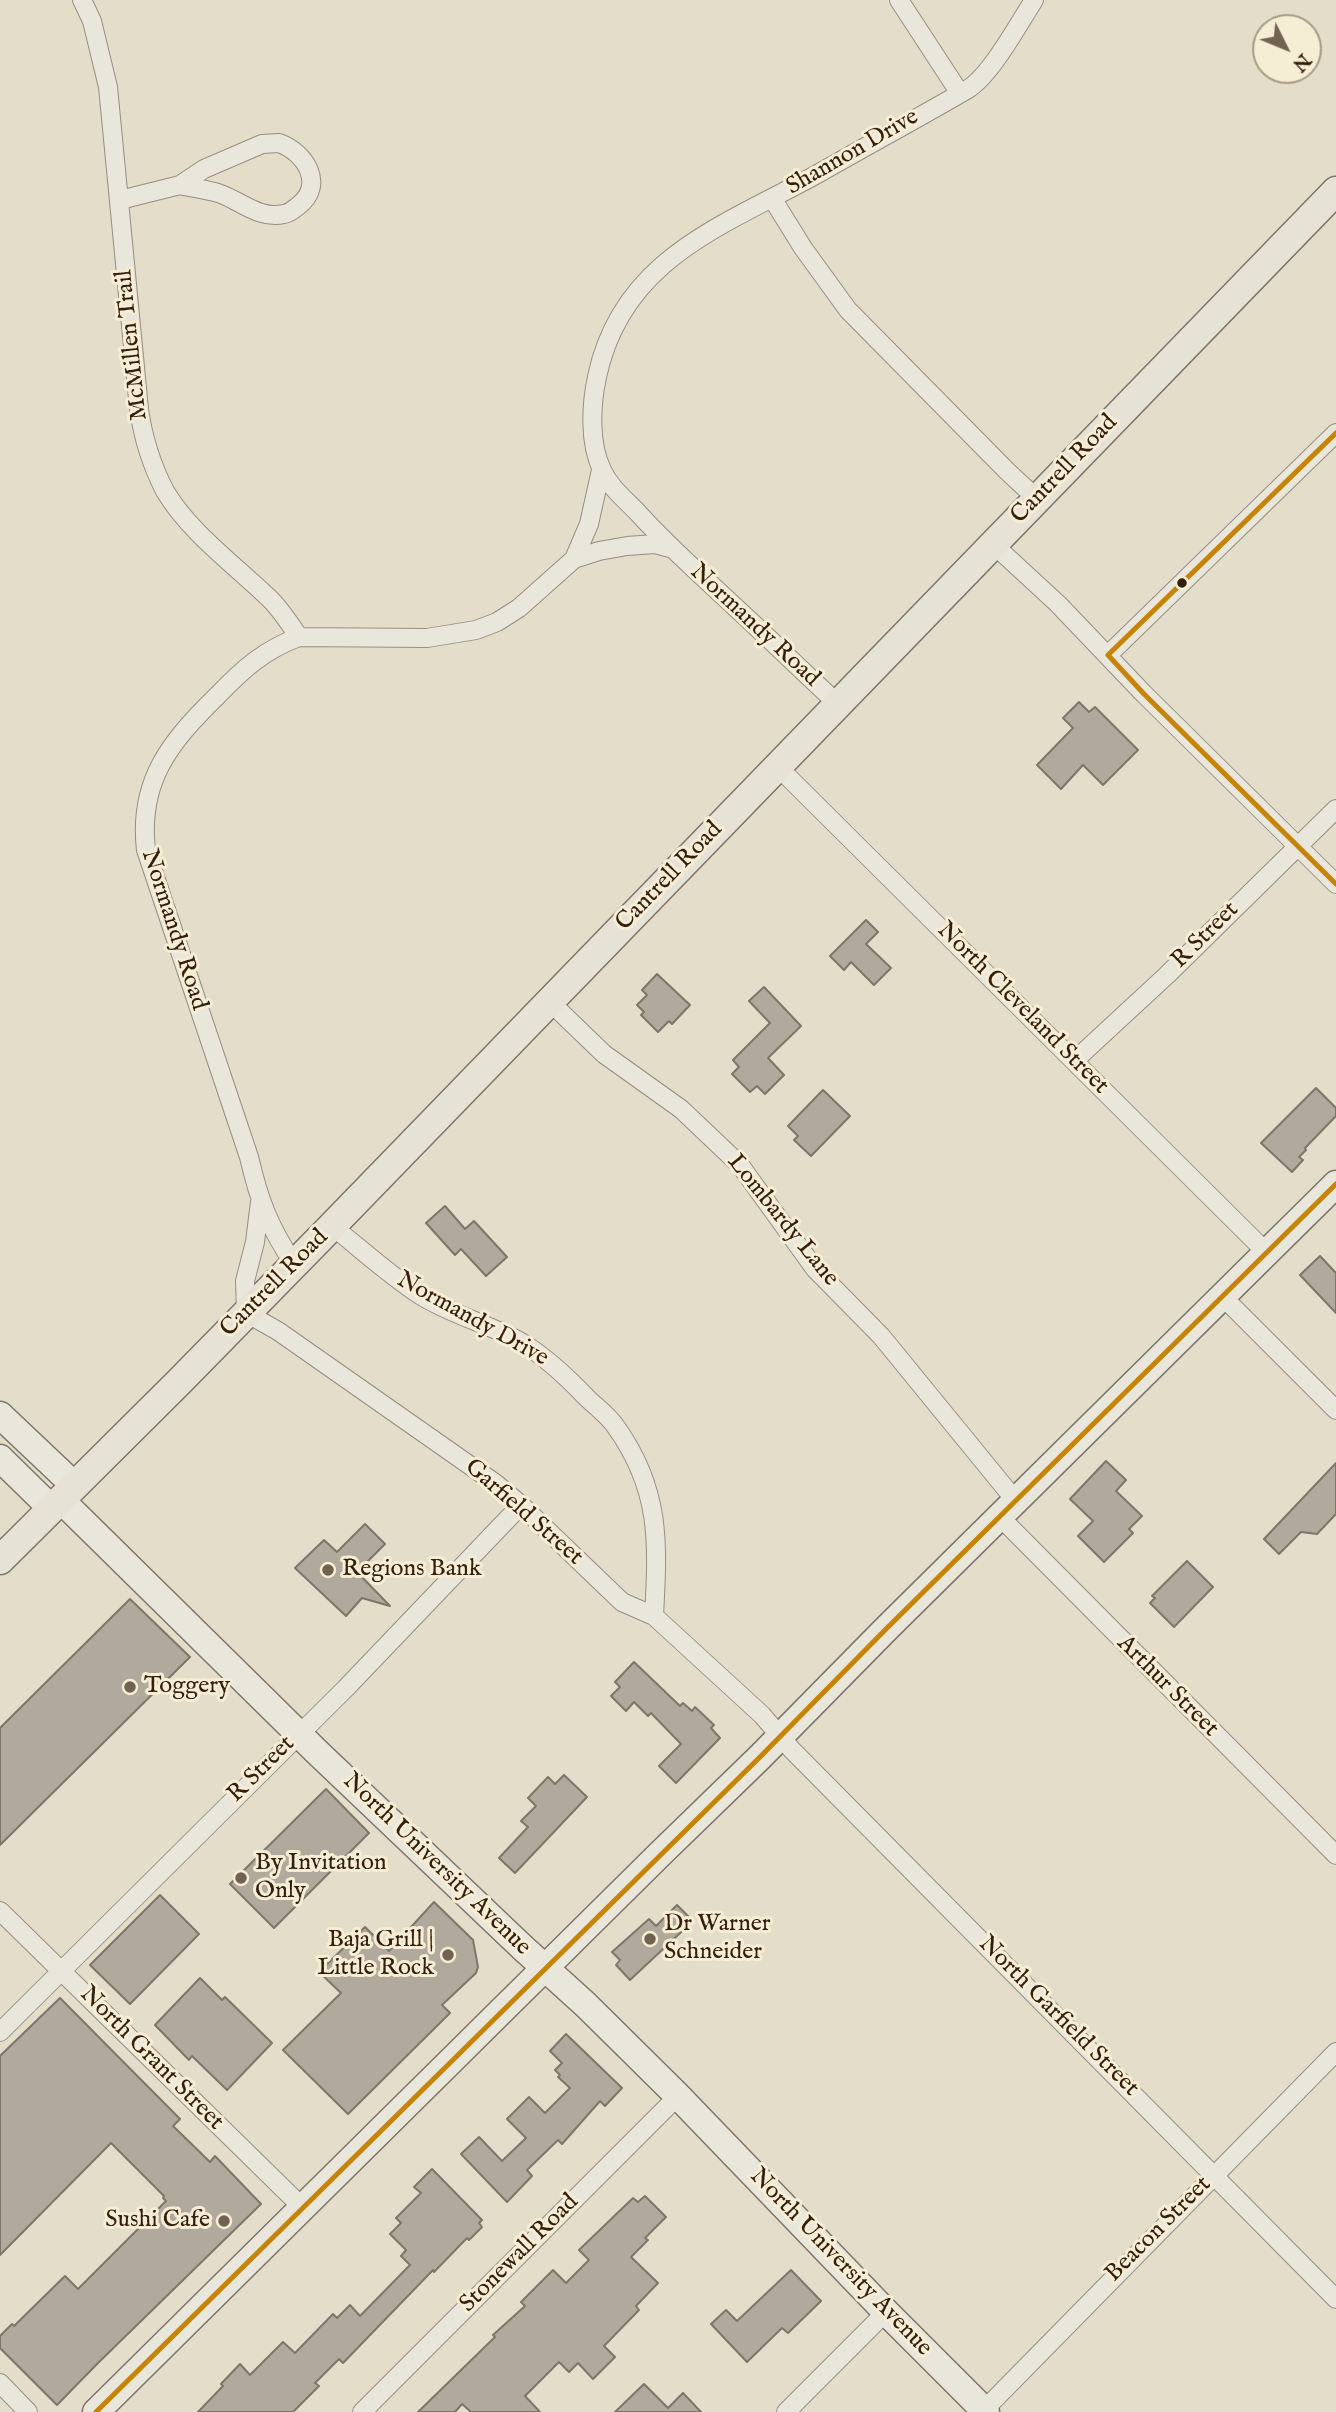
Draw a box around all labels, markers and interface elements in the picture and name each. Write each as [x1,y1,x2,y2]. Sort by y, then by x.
north arrow [1252,14,1322,84]
text: N [1287,48,1315,76]
street label: Shannon Drive [782,104,924,202]
street label: McMillen Trail [111,268,155,422]
street label: Cantrell Road [1006,409,1124,531]
street label: Normandy Road [683,558,825,694]
unlabelled marker [1175,576,1189,590]
street label: Cantrell Road [611,816,729,938]
street label: Normandy Road [133,846,213,1014]
street label: R Street [1166,896,1246,976]
street label: North Cleveland Street [930,917,1114,1101]
street label: Lombardy Lane [720,1149,844,1293]
street label: Cantrell Road [215,1224,335,1344]
street label: Normandy Drive [391,1266,553,1374]
street label: Garfield Street [458,1454,588,1572]
place label: Regions Bank [342,1556,482,1584]
marker: Regions Bank [320,1562,336,1578]
street label: Arthur Street [1110,1630,1224,1744]
place label: Toggery [144,1673,230,1701]
marker: Toggery [122,1679,138,1695]
street label: R Street [222,1730,302,1810]
street label: North University Avenue [336,1768,536,1962]
place label: By Invitation Only [255,1850,387,1906]
marker: By Invitation Only [233,1870,249,1886]
place label: Dr Warner Schneider [664,1911,770,1967]
place label: Baja Grill | Little Rock [317,1927,434,1983]
marker: Dr Warner Schneider [642,1931,658,1947]
street label: North Garfield Street [972,1931,1144,2103]
marker: Baja Grill | Little Rock [440,1947,456,1963]
street label: North Grant Street [73,1981,229,2137]
street label: North University Avenue [743,2163,937,2363]
street label: Beacon Street [1100,2171,1218,2289]
street label: Stonewall Road [455,2189,585,2319]
place label: Sushi Cafe [105,2207,210,2235]
marker: Sushi Cafe [216,2213,232,2229]

